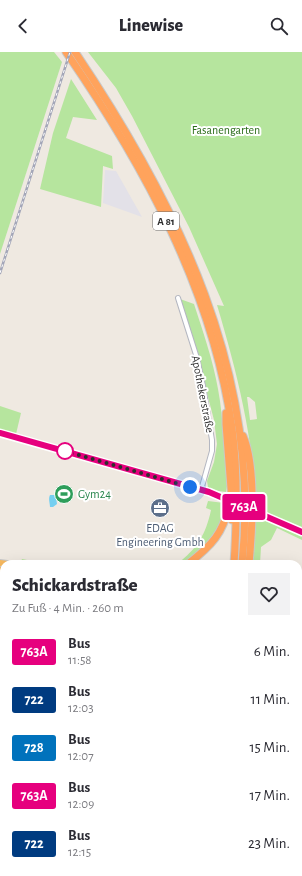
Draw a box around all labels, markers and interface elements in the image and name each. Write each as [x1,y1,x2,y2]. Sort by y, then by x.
icon: back [12,15,34,37]
icon: search [268,15,290,37]
text: Linewise [119,17,183,35]
park label: Fasanengarten [192,124,260,136]
road number: A 81 [153,212,179,230]
street label: Apothekerstraße [190,354,216,434]
unlabelled marker [56,442,74,460]
your location [180,477,200,497]
sports icon: Gym24 [53,483,75,505]
place label: Gym24 [78,488,111,501]
line badge: 763A [216,494,272,520]
office icon: EDAG Engineering Gmbh [149,497,171,519]
text: 763A [230,500,258,514]
place label: EDAG Engineering Gmbh [116,522,204,548]
button: heart [248,573,290,615]
text: Schickardstraße [12,576,138,595]
text: Zu Fuß · 4 Min. · 260 m [12,602,124,615]
text: Bus [68,636,90,651]
text: 6 Min. [254,644,290,659]
text: 763A [20,645,48,659]
text: 11:58 [68,654,92,667]
text: Bus [68,684,90,699]
text: 11 Min. [251,692,290,707]
text: 722 [24,693,44,707]
text: 12:03 [68,702,94,715]
text: Bus [68,732,90,747]
text: 15 Min. [249,740,290,755]
text: 728 [24,741,44,755]
text: 12:07 [68,750,94,763]
text: Bus [68,780,90,795]
text: 17 Min. [249,788,290,803]
text: 763A [20,789,48,803]
text: 12:09 [68,798,94,811]
text: Bus [68,828,90,843]
text: 23 Min. [248,836,290,851]
text: 722 [24,837,44,851]
text: 12:15 [68,846,91,859]

